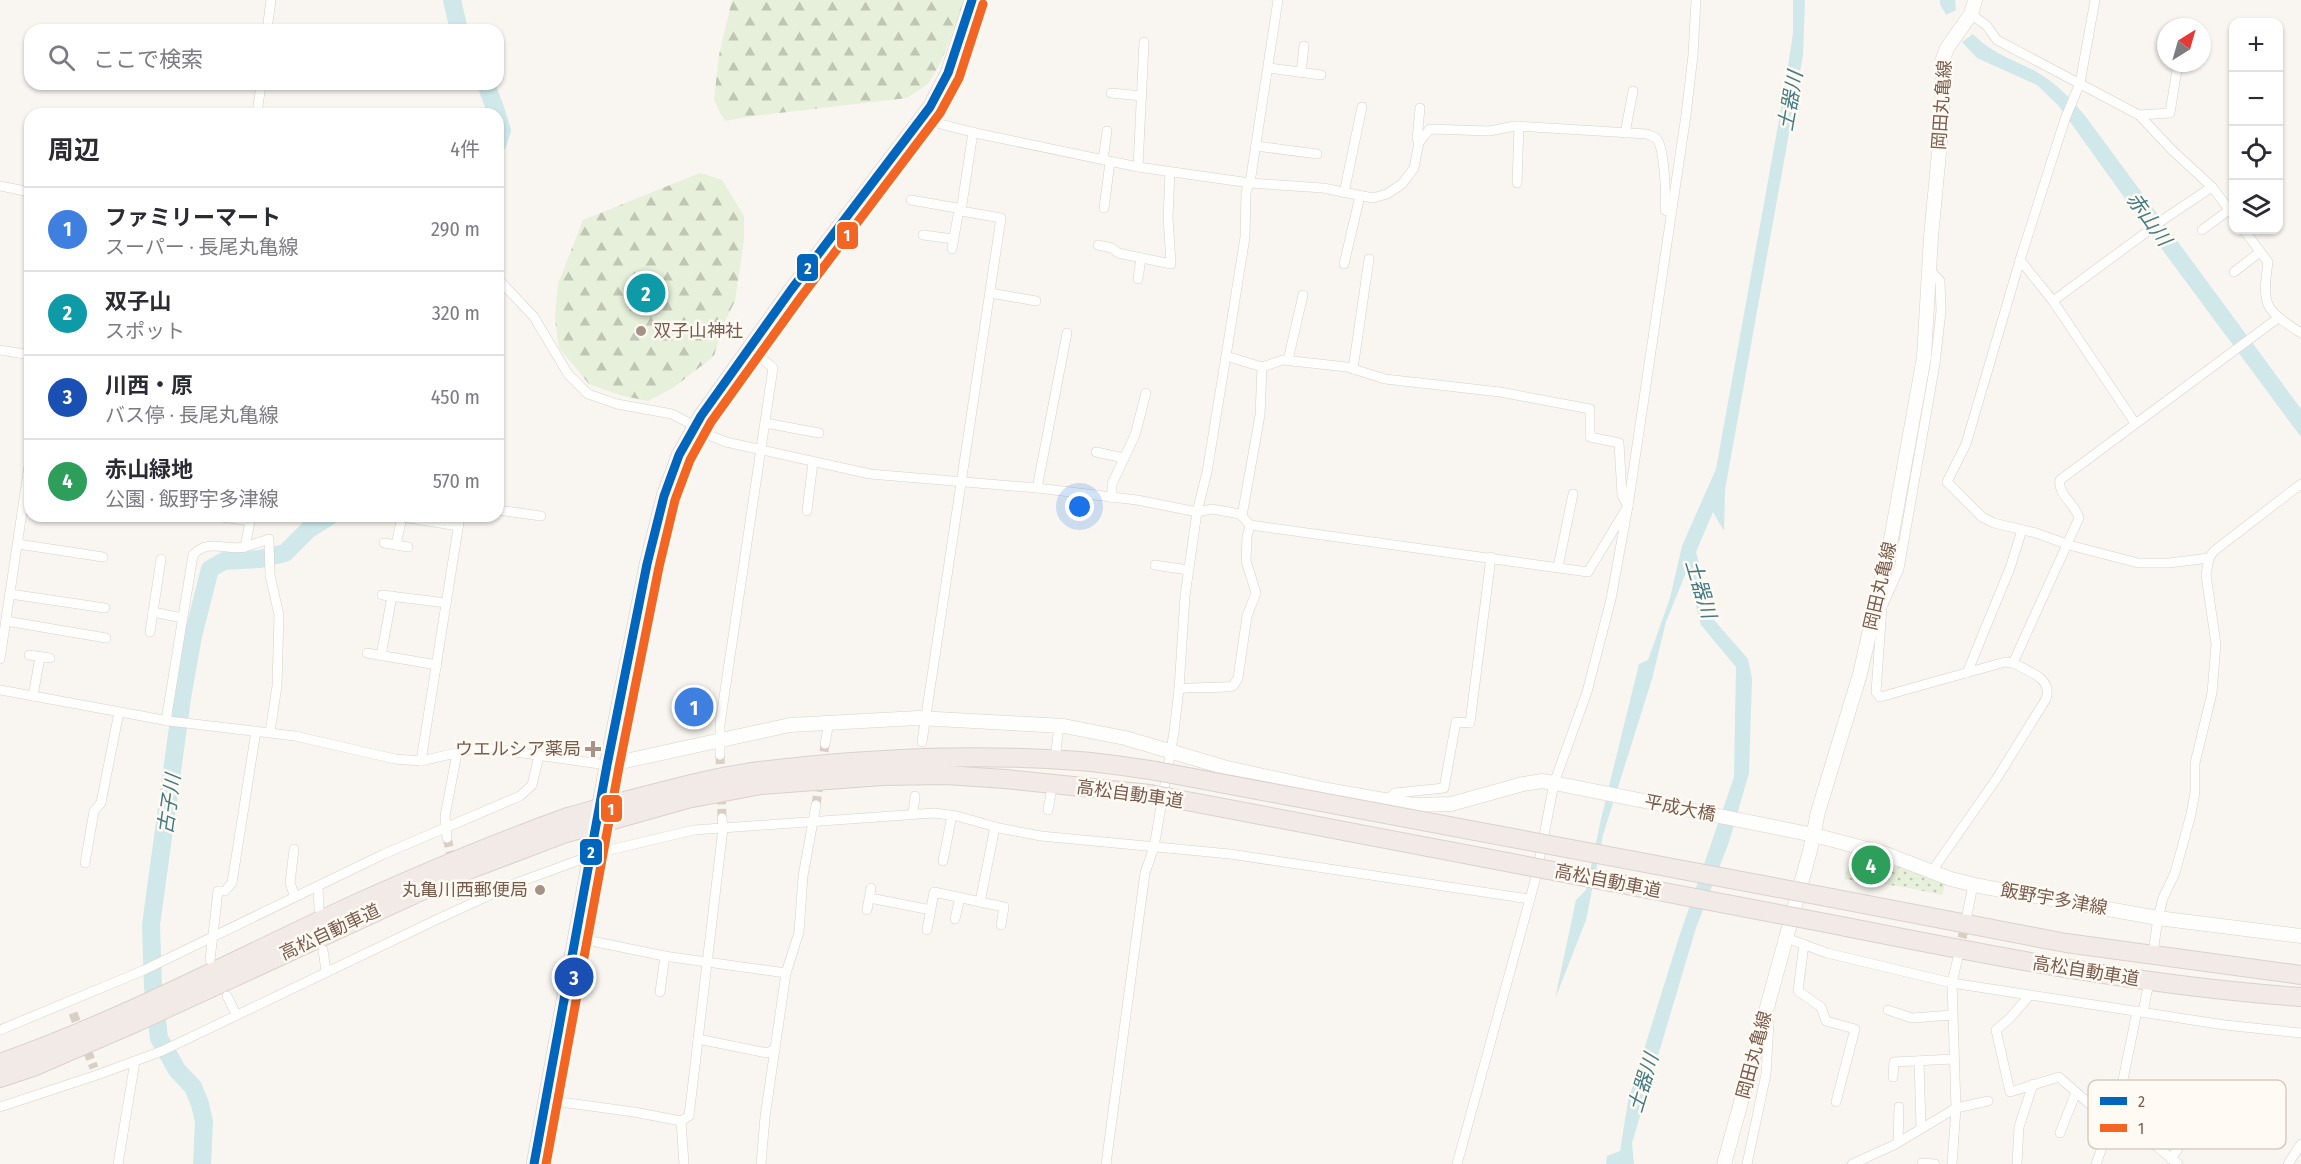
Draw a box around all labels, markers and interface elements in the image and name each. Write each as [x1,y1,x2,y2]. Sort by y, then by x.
north arrow [2157,18,2211,72]
map controls [2229,18,2283,234]
button: + [2229,18,2283,72]
search box [24,24,504,90]
icon: search [45,41,78,74]
text: ここで検索 [93,46,203,73]
street label: 岡田丸亀線 [1928,59,1956,151]
water label: 土器川 [1773,67,1807,133]
button: − [2229,72,2283,126]
button: locate [2229,126,2283,180]
text: 周辺 [48,135,100,166]
text: 4件 [450,137,480,161]
button: layers [2229,180,2283,234]
water label: 赤山川 [2122,188,2178,252]
text: ファミリーマート [105,204,281,231]
text: 1 [63,217,72,241]
text: 290 m [431,217,480,241]
line badge: 1 [836,221,859,250]
text: 1 [844,226,850,245]
text: スーパー · 長尾丸亀線 [105,235,298,259]
line badge: 2 [796,253,819,282]
text: 2 [803,259,812,278]
pin: 2 [626,270,666,316]
text: 双子山 [105,288,171,315]
text: 2 [63,301,72,325]
text: 320 m [432,301,480,325]
text: スポット [105,319,185,343]
place label: 双子山神社 [653,320,743,342]
marker: 双子山神社 [634,324,648,338]
text: 川西・原 [105,372,193,399]
text: 3 [63,385,72,409]
text: 450 m [431,385,480,409]
text: バス停 · 長尾丸亀線 [105,403,279,427]
text: 赤山緑地 [105,456,193,483]
text: 4 [62,469,73,493]
text: 570 m [433,469,480,493]
text: 公園 · 飯野宇多津線 [105,487,279,511]
your location [1065,492,1094,521]
street label: 岡田丸亀線 [1859,540,1901,632]
water label: 土器川 [1681,557,1722,623]
pin: 1 [674,684,714,730]
place label: ウエルシア薬局 [455,738,581,760]
marker: ウエルシア薬局 [586,742,600,756]
water label: 古子川 [153,771,185,835]
street label: 高松自動車道 [1075,776,1185,812]
street label: 平成大橋 [1643,790,1717,826]
line badge: 1 [600,794,623,823]
text: 1 [608,800,614,819]
line badge: 2 [579,838,603,866]
pin: 4 [1852,842,1890,888]
text: 2 [586,843,595,862]
street label: 高松自動車道 [1553,860,1663,902]
place label: 丸亀川西郵便局 [402,879,528,901]
street label: 飯野宇多津線 [1999,879,2109,919]
marker: 丸亀川西郵便局 [533,883,547,897]
street label: 高松自動車道 [276,899,384,965]
street label: 高松自動車道 [2031,952,2141,990]
pin: 3 [554,954,594,1000]
street label: 岡田丸亀線 [1732,1009,1776,1101]
water label: 土器川 [1623,1049,1664,1115]
legend [2088,1080,2286,1149]
text: 2 [2138,1092,2145,1111]
text: 1 [2138,1119,2144,1138]

